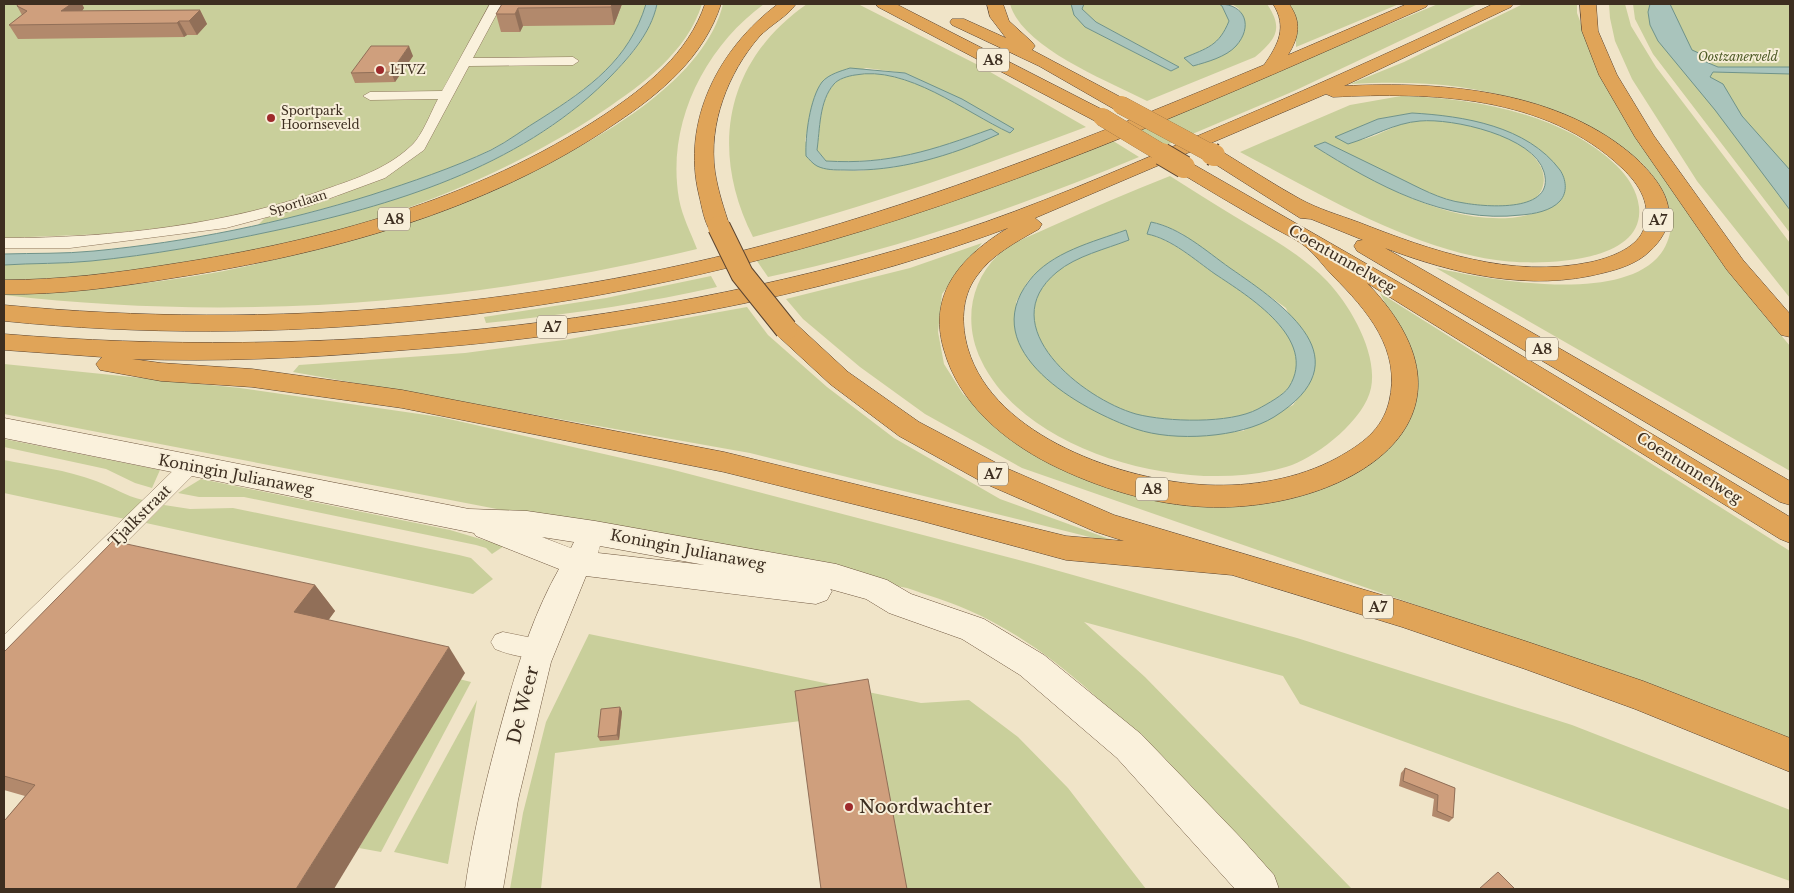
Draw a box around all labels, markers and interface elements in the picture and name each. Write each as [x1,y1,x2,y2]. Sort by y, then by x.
road number: A8 [977,48,1009,72]
park label: Oostzanerveld [1698,49,1779,64]
place label: LTVZ [390,62,426,77]
marker: LTVZ [374,64,386,76]
place label: Sportpark Hoornseveld [281,103,360,132]
marker: Sportpark Hoornseveld [265,112,277,124]
street label: Sportlaan [267,187,328,218]
road number: A8 [378,208,410,230]
road number: A7 [1643,208,1673,232]
street label: Coentunnelweg [1285,220,1400,297]
road number: A7 [537,316,567,338]
road number: A8 [1526,338,1558,360]
street label: Coentunnelweg [1633,428,1746,508]
street label: Koningin Julianaweg [157,450,316,499]
road number: A7 [978,462,1008,486]
road number: A8 [1136,478,1168,500]
street label: Tjalkstraat [104,480,175,551]
street label: Koningin Julianaweg [609,525,768,574]
road number: A7 [1363,596,1393,618]
street label: De Weer [503,663,543,746]
place label: Noordwachter [859,796,992,818]
marker: Noordwachter [843,801,855,813]

